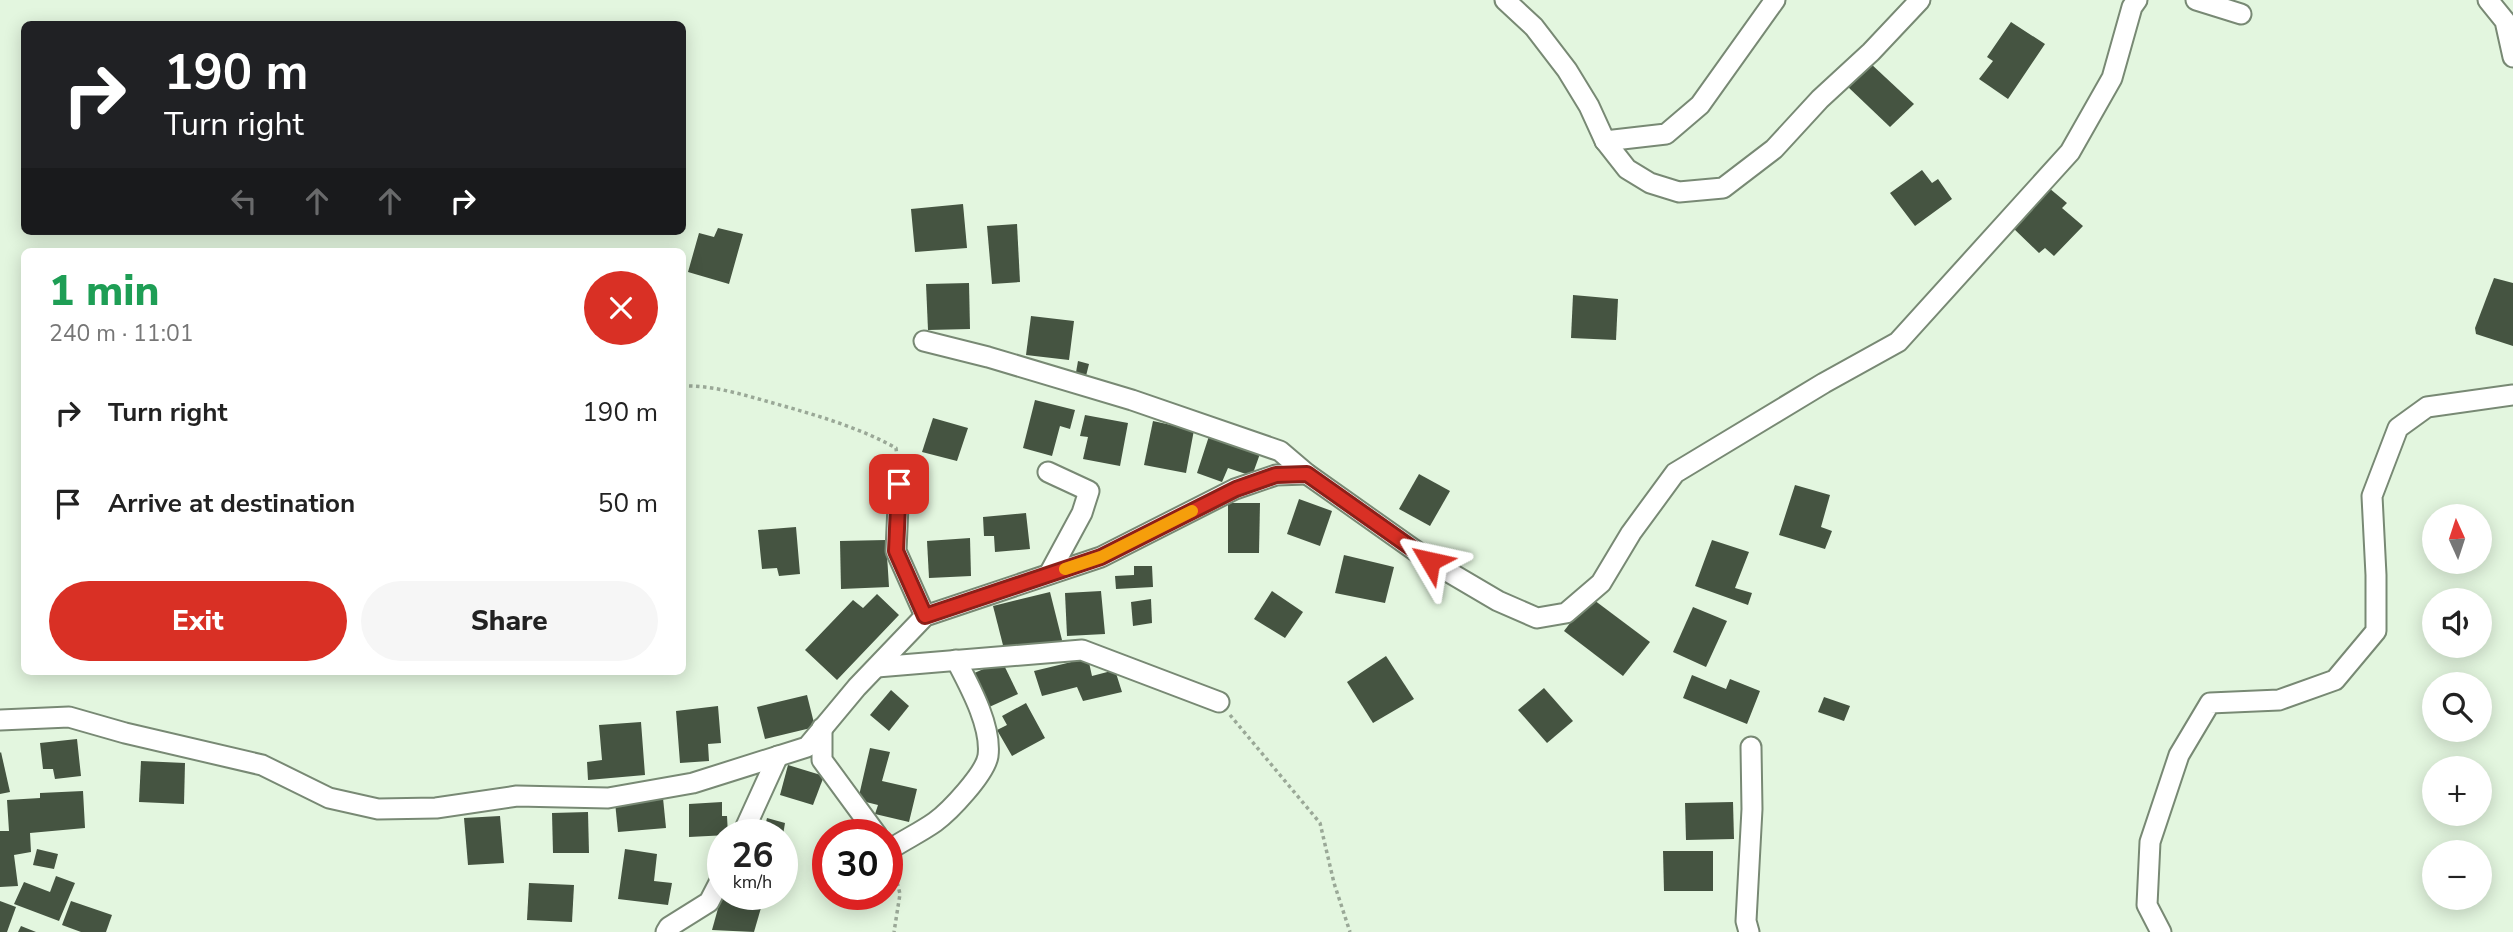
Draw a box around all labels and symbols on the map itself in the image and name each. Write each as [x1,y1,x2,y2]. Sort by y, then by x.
pin [869,454,929,514]
north arrow [2422,504,2492,574]
position arrow [1393,524,1467,598]
speed limit sign: 30 [812,819,903,910]

